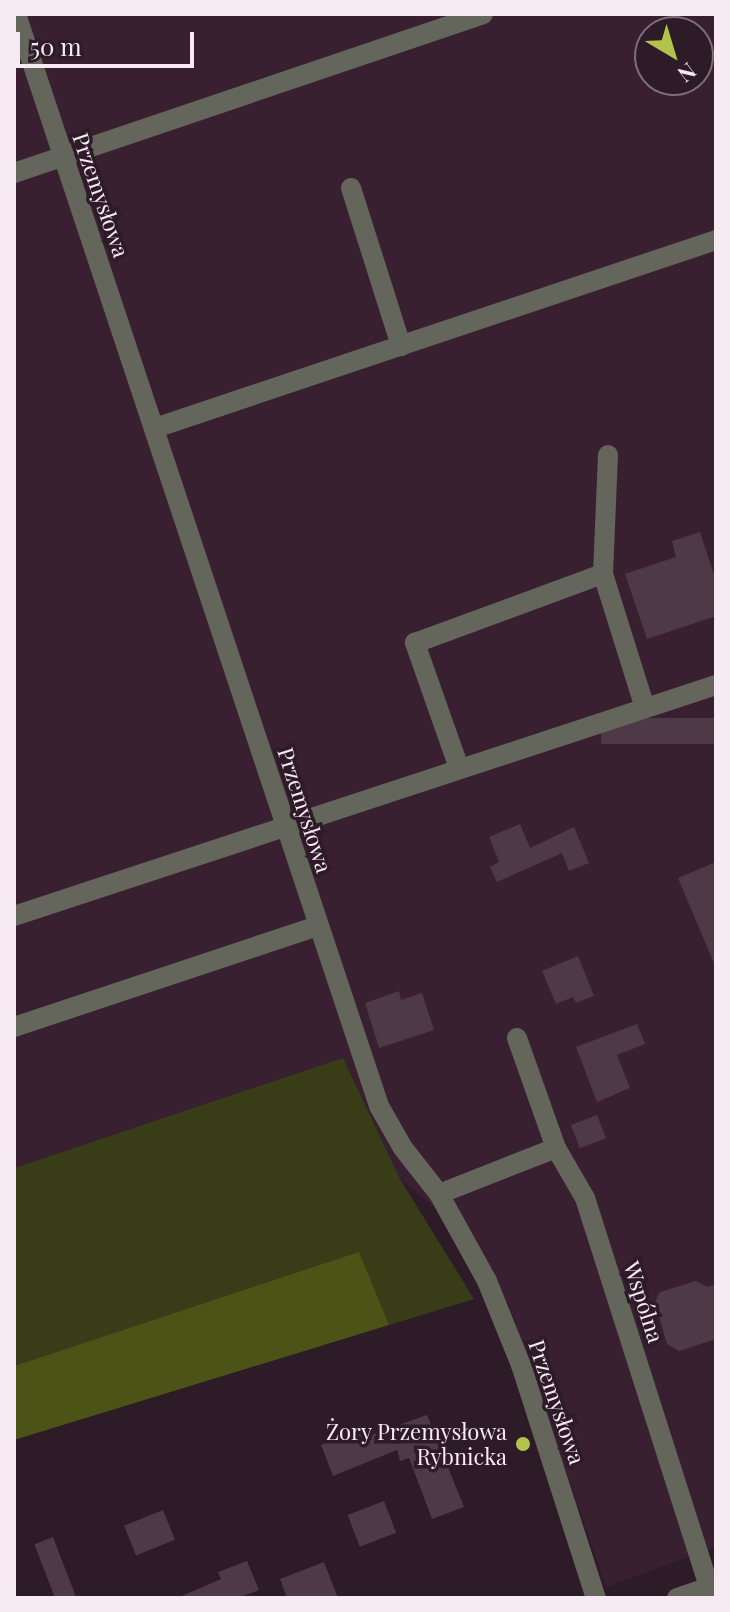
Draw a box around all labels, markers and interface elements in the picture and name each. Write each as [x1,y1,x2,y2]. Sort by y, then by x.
scale bar [20,16,198,66]
north arrow [634,16,714,96]
text: 50 m [30,30,82,62]
text: N [672,57,703,90]
street label: Przemysłowa [67,129,135,261]
street label: Przemysłowa [272,744,338,876]
street label: Wspólna [619,1258,669,1346]
street label: Przemysłowa [523,1336,591,1468]
place label: Żory Przemysłowa Rybnicka [326,1418,507,1470]
marker: Żory Przemysłowa Rybnicka [514,1435,532,1453]

